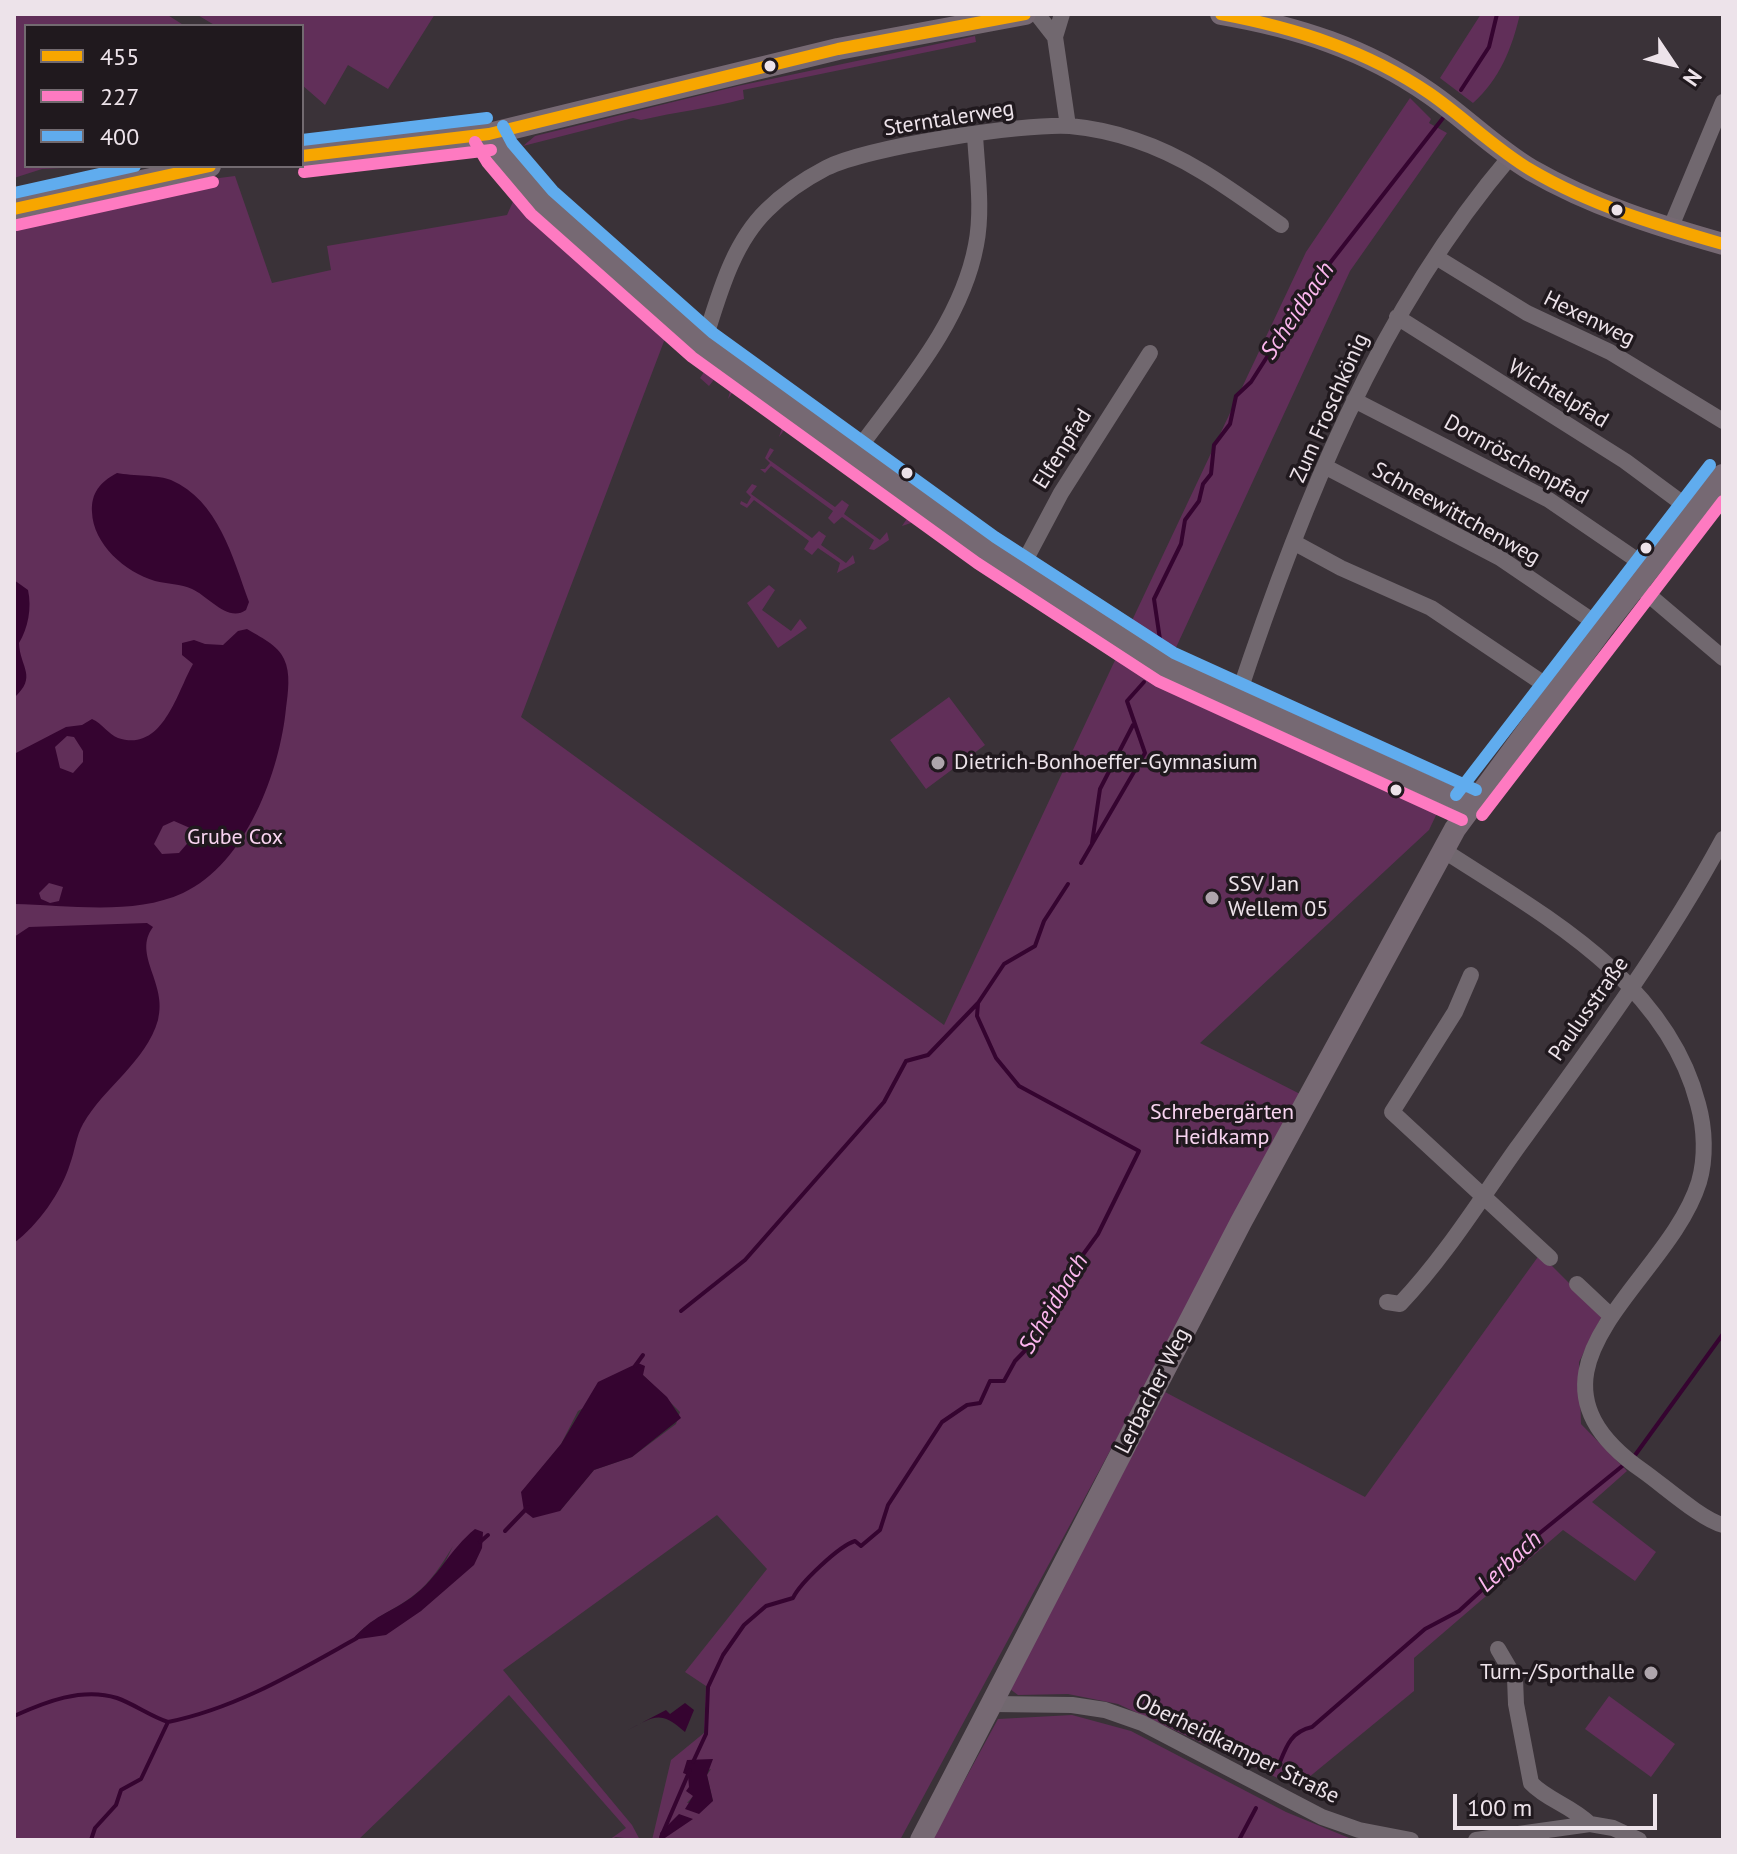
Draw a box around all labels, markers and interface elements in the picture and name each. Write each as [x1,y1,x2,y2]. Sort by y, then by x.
legend [24,24,304,168]
north arrow [1633,24,1713,104]
text: 455 [100,41,139,72]
unlabelled marker [762,58,778,74]
text: N [1677,64,1708,92]
text: 227 [100,81,139,112]
street label: Sterntalerweg [882,96,1016,142]
text: 400 [100,121,139,152]
unlabelled marker [1609,202,1625,218]
water label: Scheidbach [1255,257,1341,365]
street label: Hexenweg [1539,286,1639,352]
street label: Zum Froschkönig [1285,329,1375,487]
street label: Wichtelpfad [1503,354,1613,434]
street label: Elfenpfad [1028,404,1098,494]
street label: Dornröschenpfad [1439,409,1593,511]
street label: Schneewittchenweg [1367,457,1545,571]
unlabelled marker [899,465,915,481]
unlabelled marker [1638,540,1654,556]
place label: Dietrich-Bonhoeffer-Gymnasium [954,750,1258,776]
marker: Dietrich-Bonhoeffer-Gymnasium [929,754,947,772]
unlabelled marker [1388,782,1404,798]
park label: Grube Cox [187,825,283,851]
place label: SSV Jan Wellem 05 [1228,872,1328,924]
marker: SSV Jan Wellem 05 [1203,889,1221,907]
street label: Paulusstraße [1543,952,1635,1066]
park label: Schrebergärten Heidkamp [1150,1100,1294,1152]
water label: Scheidbach [1013,1249,1095,1359]
street label: Lerbacher Weg [1110,1324,1196,1458]
water label: Lerbach [1472,1525,1548,1599]
place label: Turn-/Sporthalle [1480,1660,1635,1686]
marker: Turn-/Sporthalle [1642,1664,1660,1682]
street label: Oberheidkamper Straße [1131,1688,1343,1810]
scale bar [1457,1778,1661,1828]
text: 100 m [1467,1792,1532,1823]

